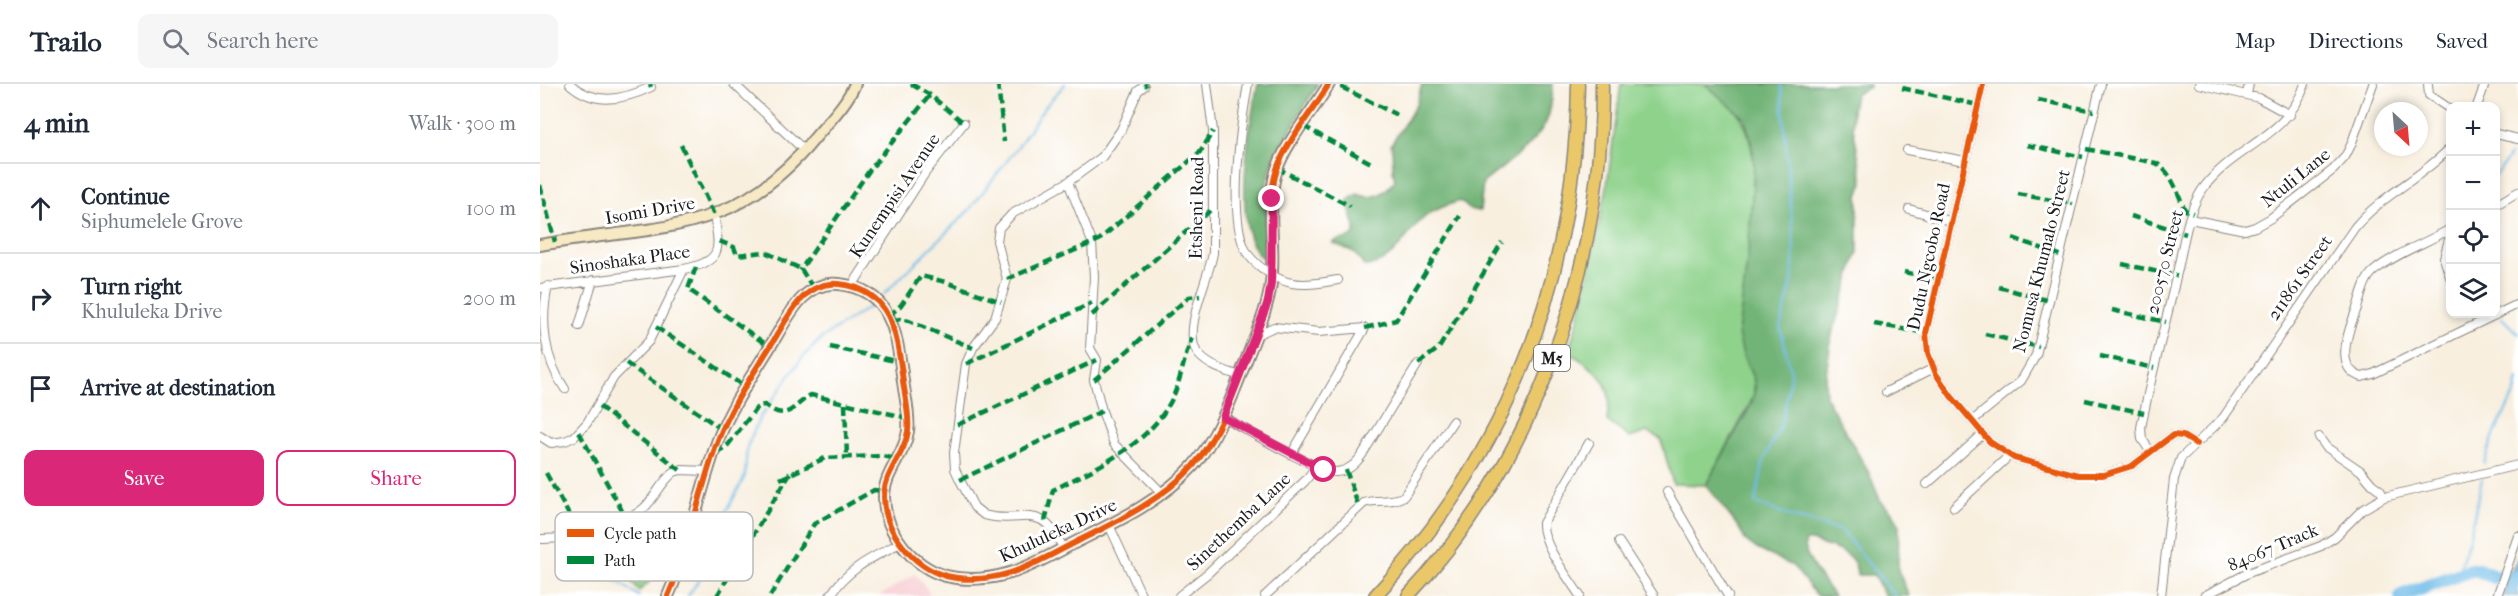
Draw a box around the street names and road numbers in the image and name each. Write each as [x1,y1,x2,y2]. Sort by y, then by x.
street label: Kunempisi Avenue [845,130,945,262]
street label: Ntuli Lane [2257,144,2335,212]
street label: Etsheni Road [1186,156,1208,259]
street label: Nomusa Khumalo Street [2009,167,2075,355]
street label: Dudu Ngcobo Road [1903,181,1955,333]
street label: Isomi Drive [603,193,697,229]
street label: 200570 Street [2142,207,2188,316]
street label: 211861 Street [2263,231,2337,324]
street label: Sinoshaka Place [568,241,692,279]
road number: M5 [1534,345,1570,371]
street label: Sinethemba Lane [1183,469,1295,575]
street label: Khululeka Drive [996,495,1120,567]
street label: 84067 Track [2225,519,2322,576]

